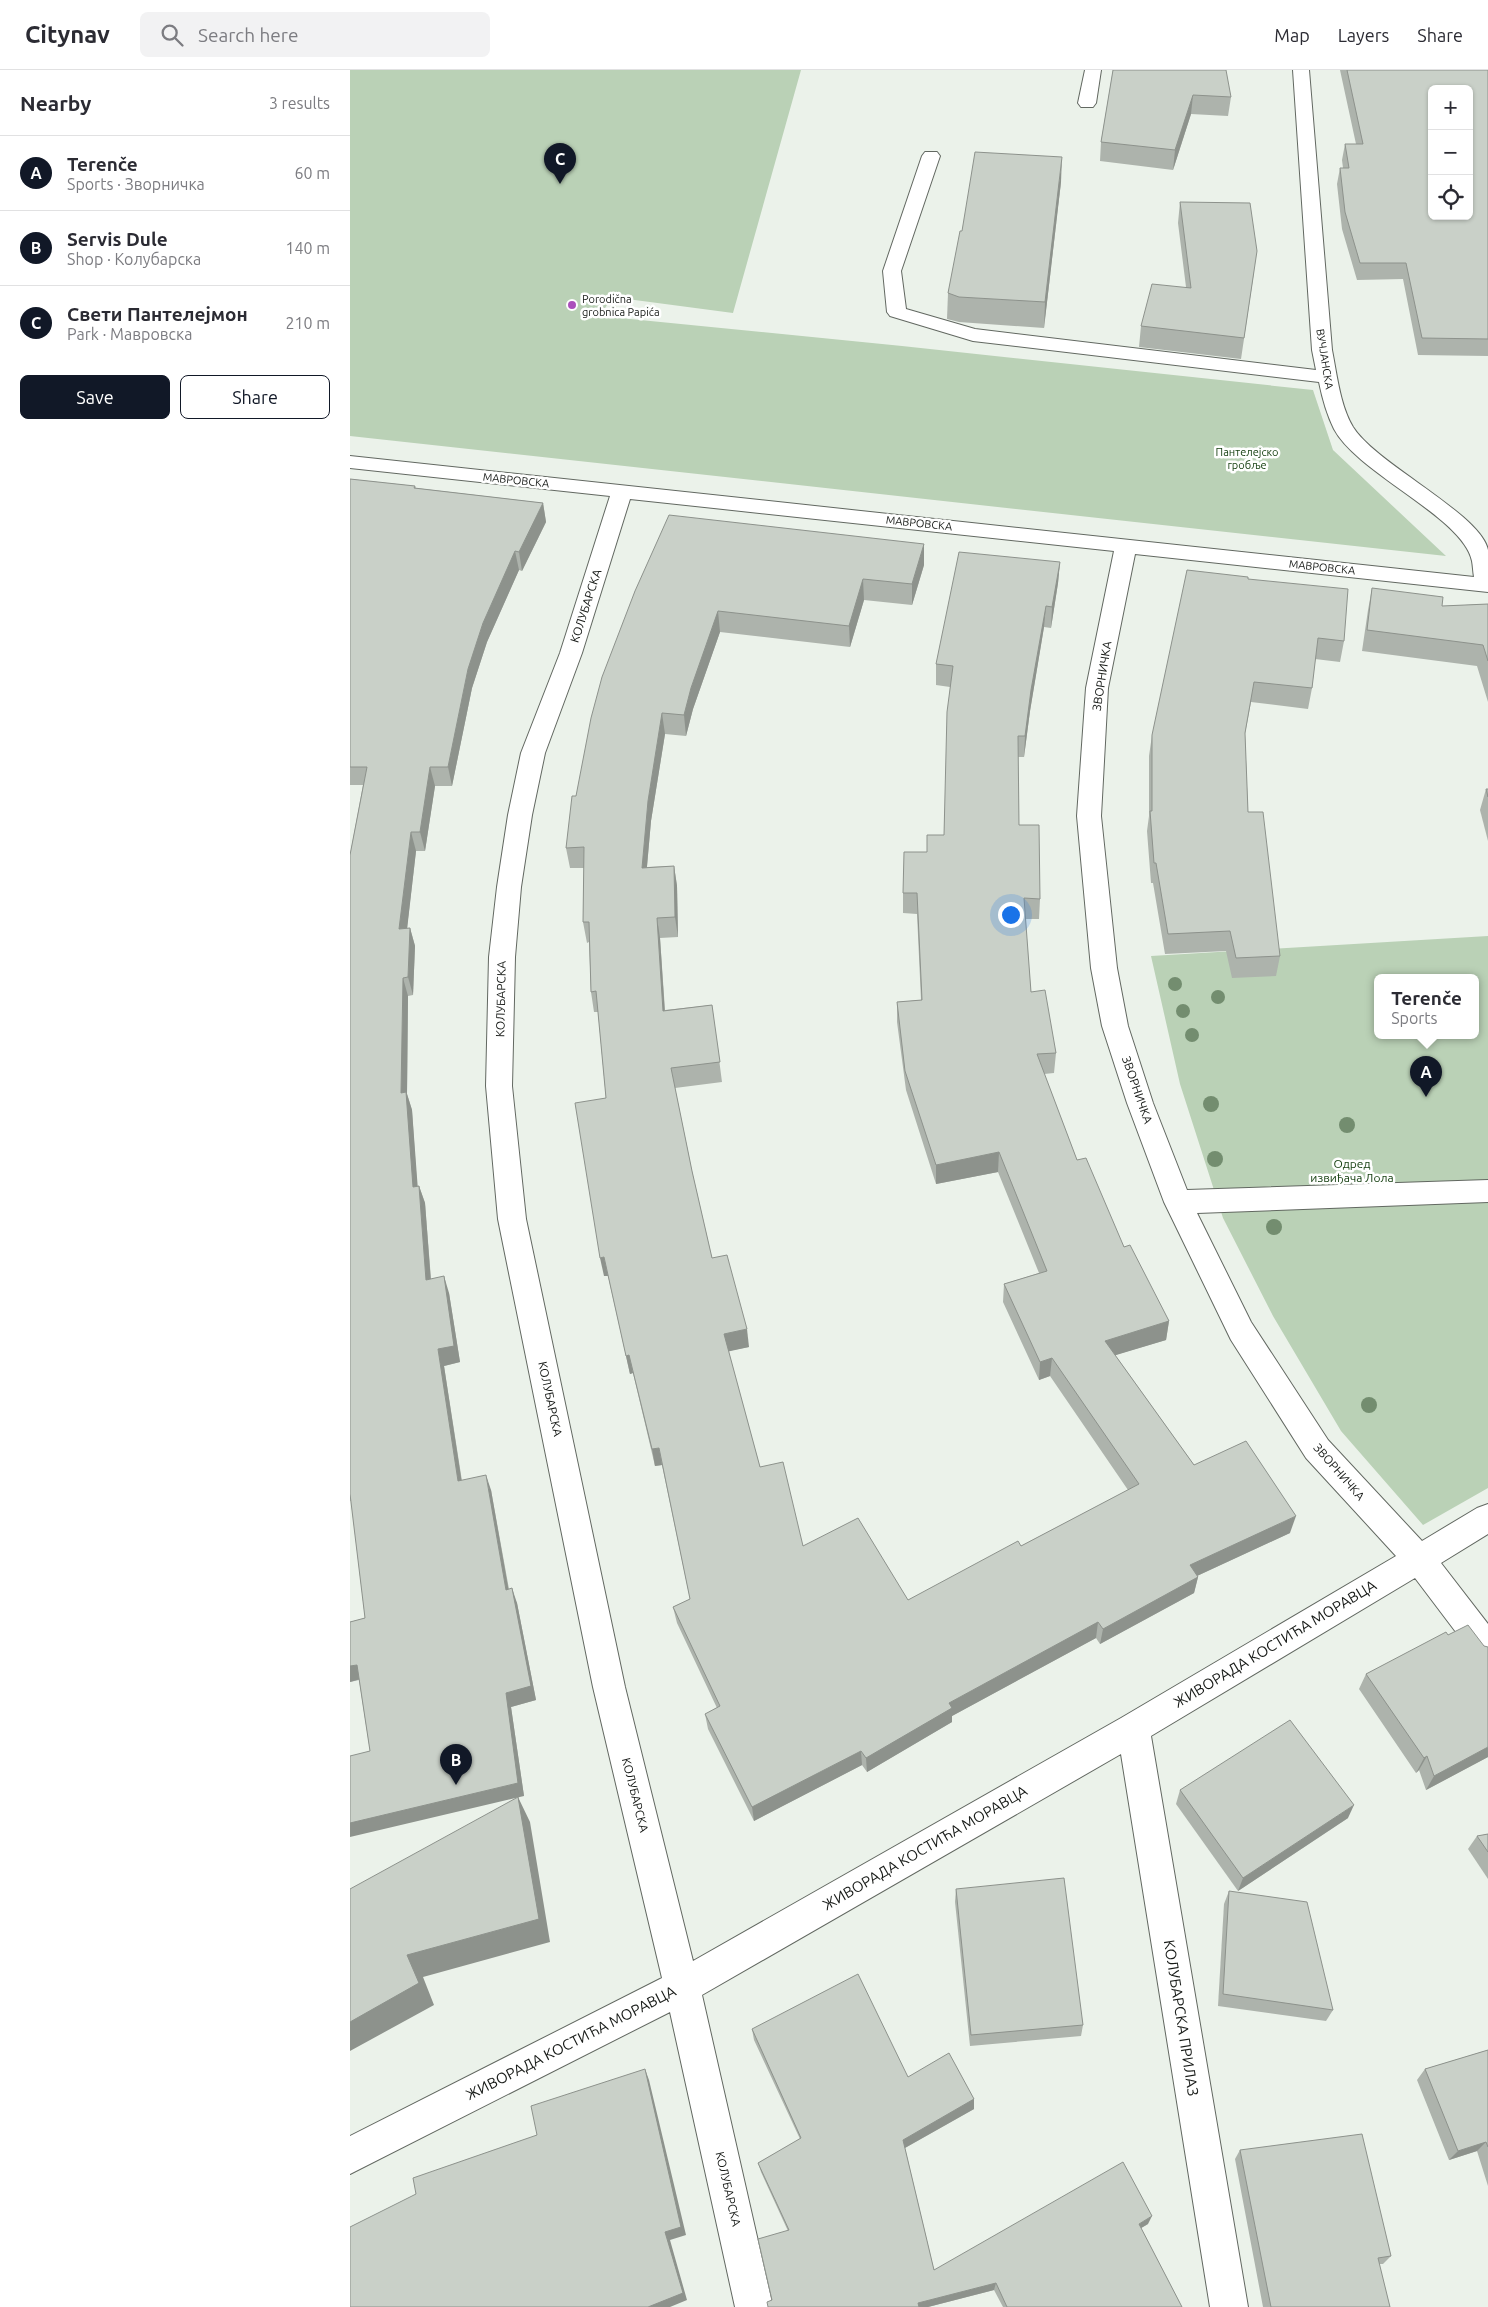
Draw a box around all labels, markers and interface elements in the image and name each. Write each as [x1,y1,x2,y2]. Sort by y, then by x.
search box [140,12,490,57]
text: Citynav [25,21,110,48]
icon: search [158,21,186,49]
text: Search here [198,24,298,46]
text: Map [1274,25,1310,45]
text: Layers [1338,25,1389,45]
text: Share [1417,25,1463,45]
map controls [1428,85,1473,220]
button: + [1428,85,1473,130]
text: Nearby [20,91,91,115]
text: 3 results [269,94,330,112]
button: − [1428,130,1473,175]
pin: C [544,143,576,184]
text: Terenče [67,153,138,175]
text: A [30,164,42,182]
text: 60 m [294,164,330,182]
text: Sports · Зворничка [67,175,205,193]
button: locate [1428,175,1473,220]
text: Servis Dule [67,228,168,250]
text: B [31,239,41,257]
text: 140 m [285,239,330,257]
text: Shop · Колубарска [67,250,201,268]
place label: Porodična grobnica Papića [582,293,660,318]
marker: Porodična grobnica Papića [566,299,578,311]
text: Свети Пантелејмон [67,303,248,325]
text: C [31,314,41,332]
text: 210 m [285,314,330,332]
text: Park · Мавровска [67,325,192,343]
street label: ВУЧЈАНСКА [1314,328,1336,391]
button: Save [20,375,170,419]
button: Share [180,375,330,419]
park label: Пантелејско гробље [1216,446,1278,471]
street label: МАВРОВСКА [482,471,551,490]
street label: МАВРОВСКА [885,514,954,533]
street label: МАВРОВСКА [1288,558,1357,577]
street label: КОЛУБАРСКА [568,567,604,644]
street label: ЗВОРНИЧКА [1090,640,1113,712]
your location [998,902,1024,928]
street label: КОЛУБАРСКА [493,960,508,1037]
popup [1374,974,1479,1039]
text: Terenče [1391,987,1462,1009]
text: Sports [1391,1009,1438,1027]
street label: ЗВОРНИЧКА [1120,1054,1155,1126]
pin: A [1410,1056,1442,1097]
park label: Одред извиђача Лола [1310,1157,1394,1184]
street label: КОЛУБАРСКА [536,1360,565,1438]
street label: ЗВОРНИЧКА [1311,1441,1368,1503]
street label: ЖИВОРАДА КОСТИЋА МОРАВЦА [1170,1576,1379,1711]
pin: B [440,1744,472,1785]
street label: КОЛУБАРСКА [620,1756,651,1834]
street label: ЖИВОРАДА КОСТИЋА МОРАВЦА [819,1782,1030,1913]
street label: КОЛУБАРСКА ПРИЛАЗ [1161,1939,1202,2097]
street label: ЖИВОРАДА КОСТИЋА МОРАВЦА [463,1982,679,2103]
street label: КОЛУБАРСКА [714,2150,743,2228]

